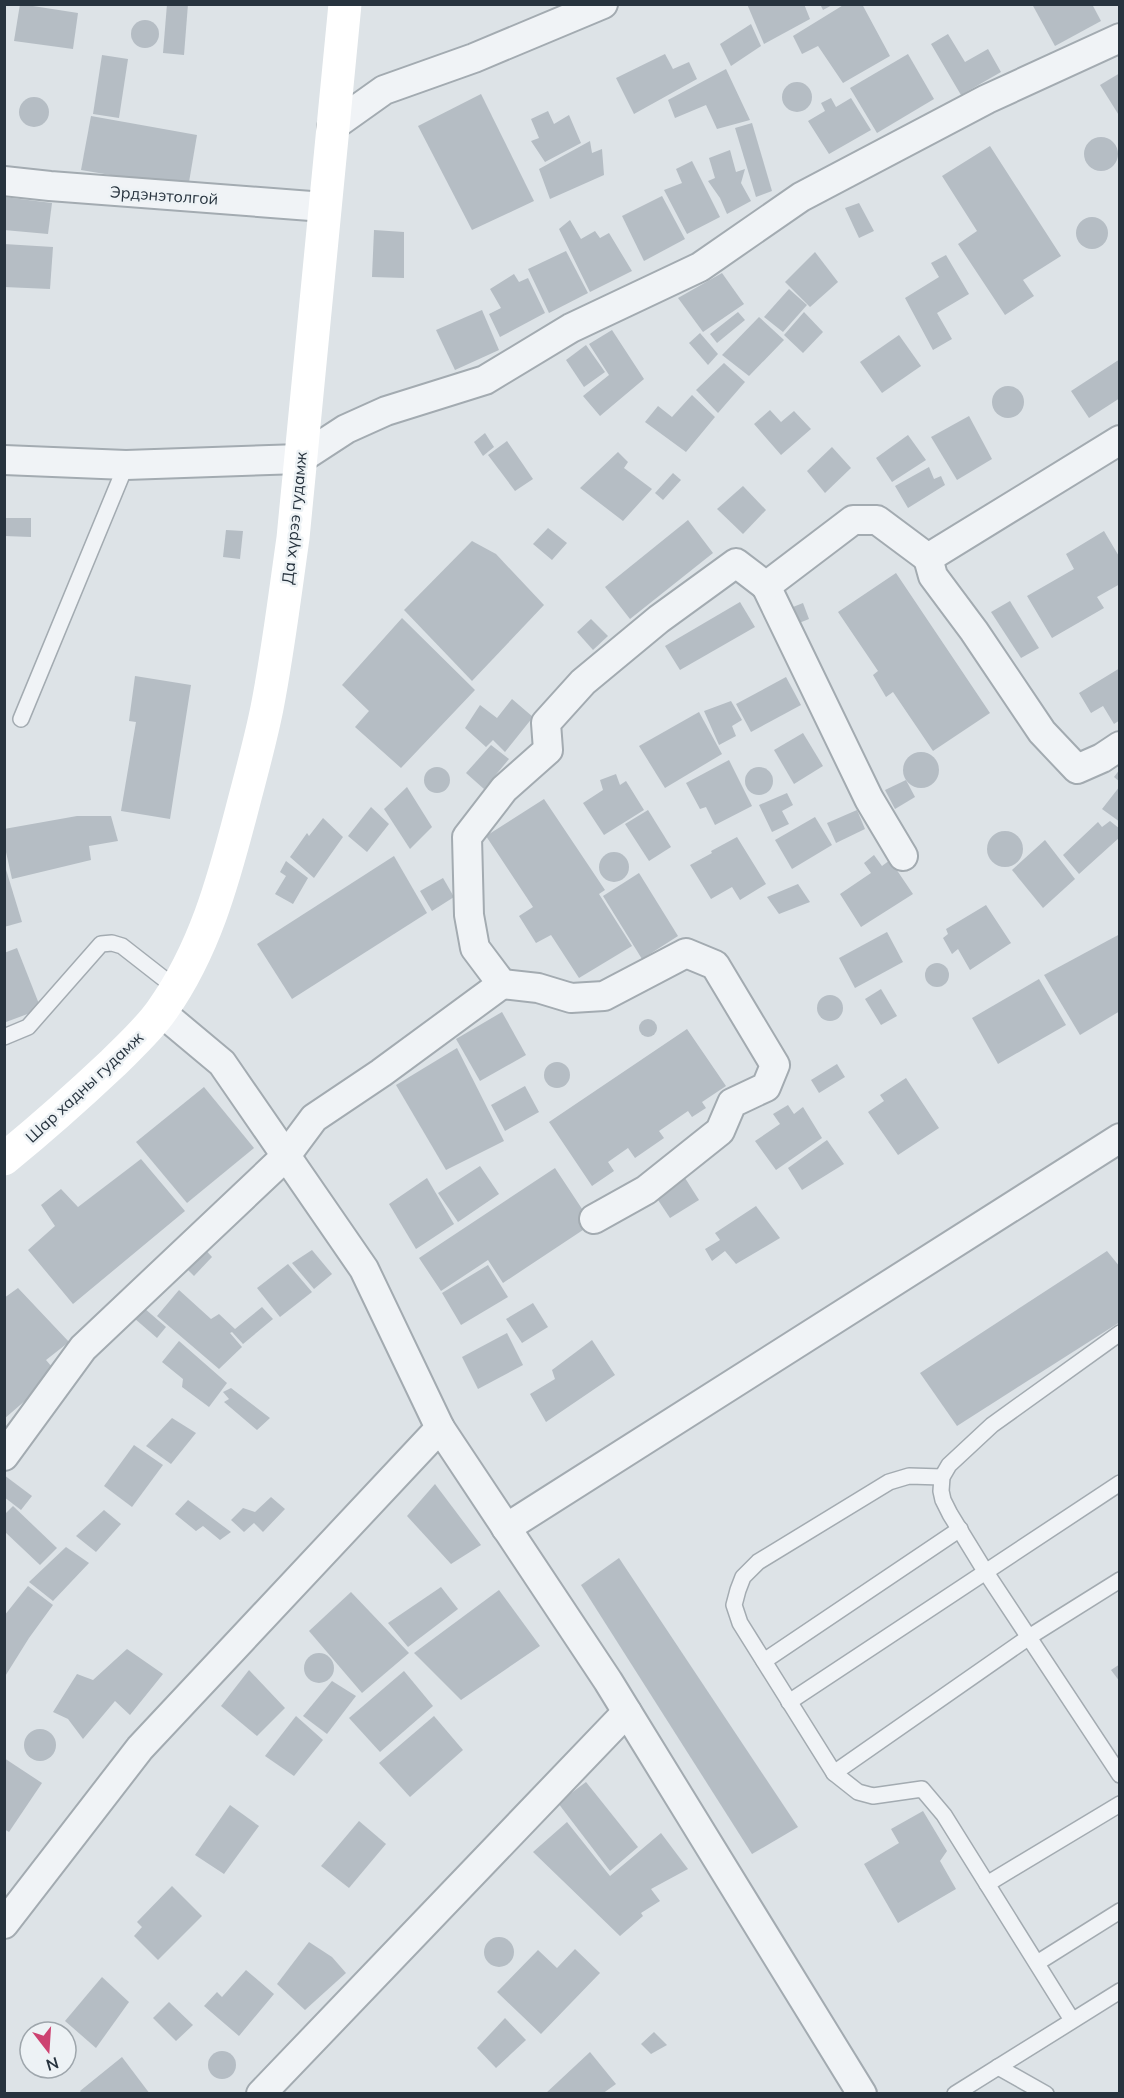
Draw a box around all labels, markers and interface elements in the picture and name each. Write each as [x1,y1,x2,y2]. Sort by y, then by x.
street label: Эрдэнэтолгой [109,181,219,209]
street label: Да хүрээ гудамж [277,451,311,585]
street label: Шар хадны гудамж [21,1027,147,1147]
north arrow [18,2020,78,2080]
text: N [44,2053,61,2076]

